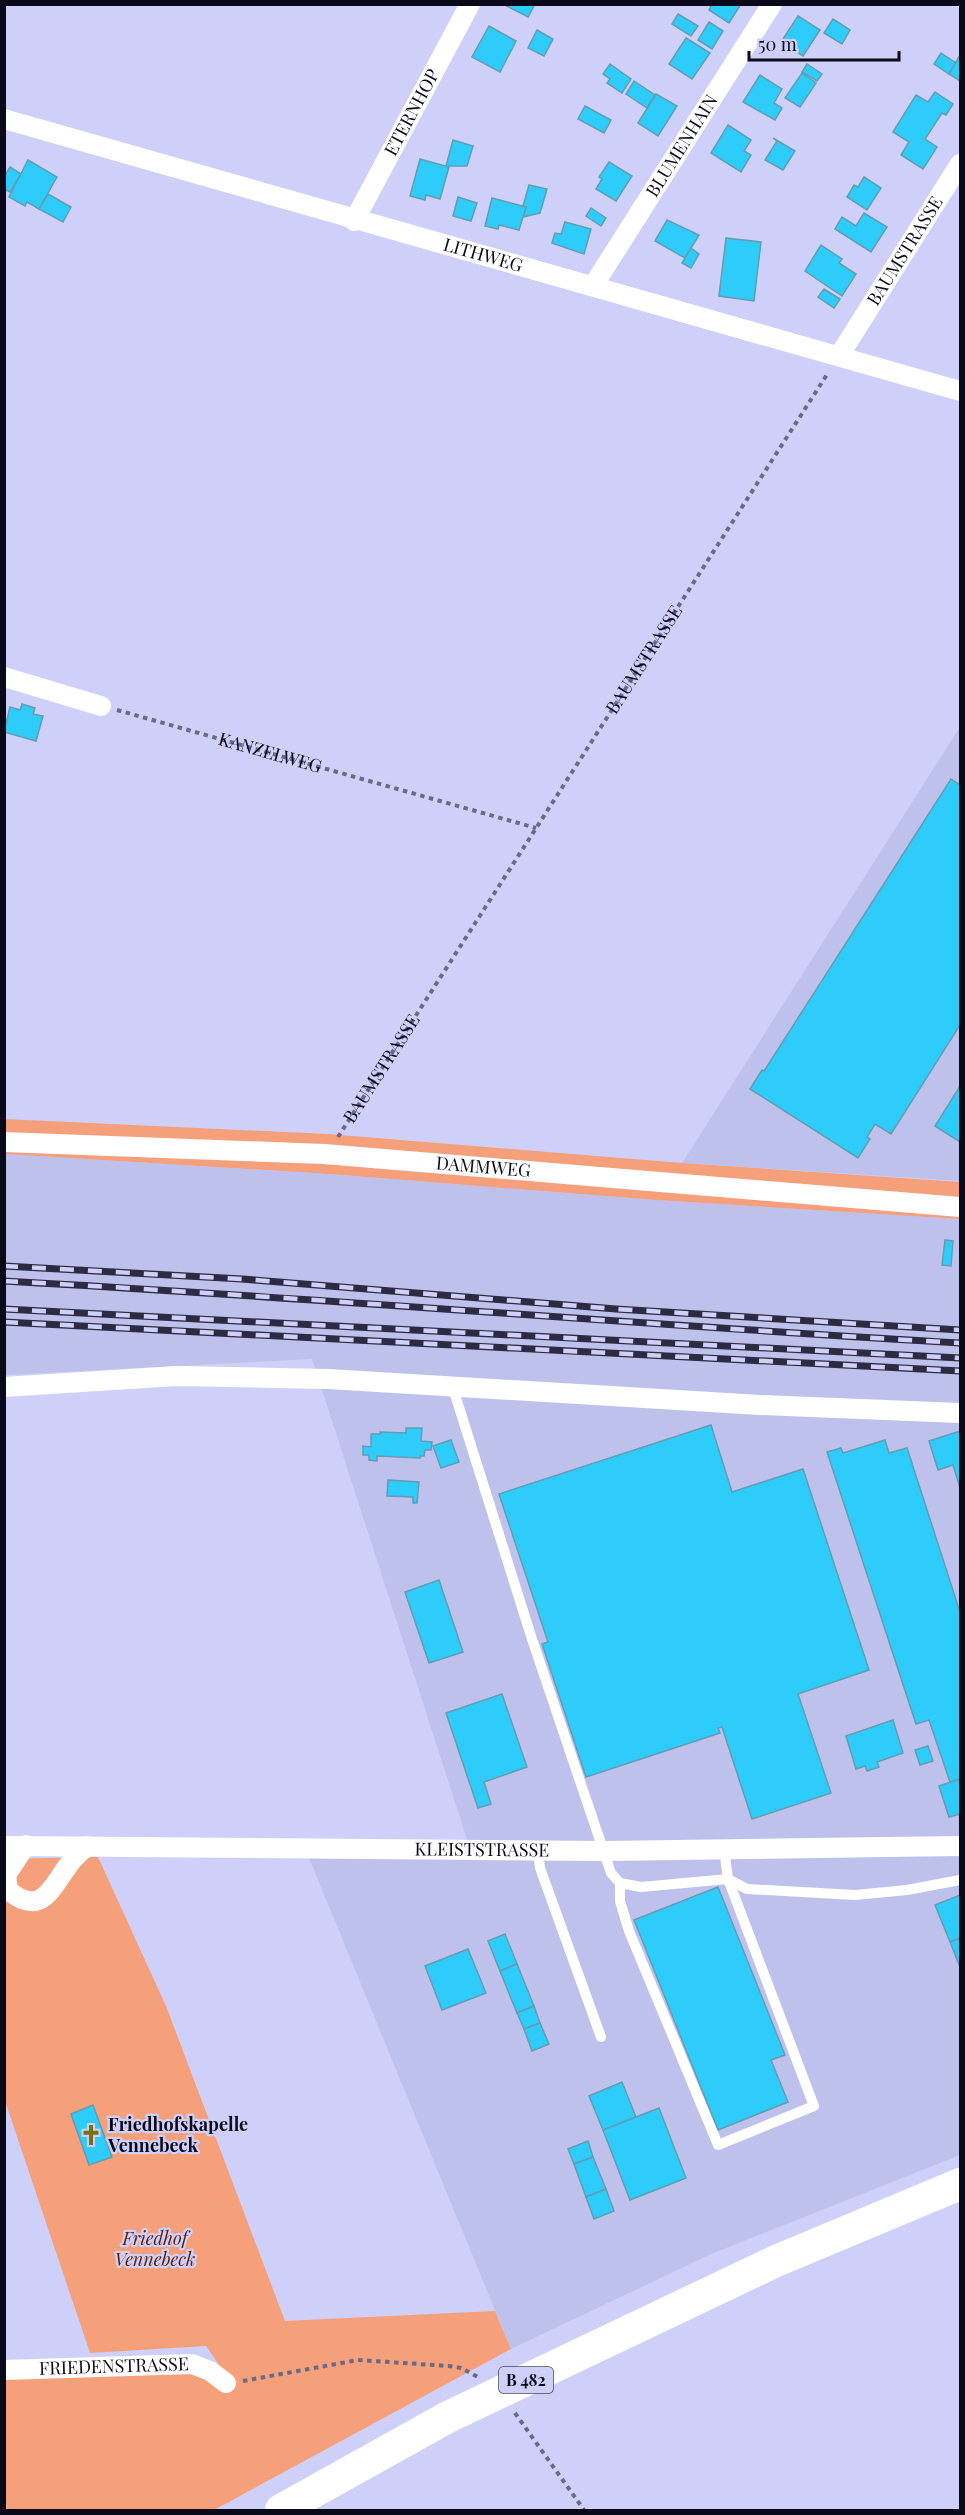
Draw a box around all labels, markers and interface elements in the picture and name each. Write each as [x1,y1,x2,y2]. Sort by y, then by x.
scale bar [749,24,899,62]
text: 50 m [758,32,797,56]
street label: ETERNHOP [378,64,444,159]
street label: BLUMENHAIN [640,89,723,201]
street label: BAUMSTRASSE [861,191,948,310]
street label: LITHWEG [441,232,526,277]
street label: BAUMSTRASSE [599,600,687,718]
street label: KANZELWEG [216,726,325,778]
street label: BAUMSTRASSE [337,1009,425,1127]
street label: DAMMWEG [435,1150,532,1182]
street label: KLEISTSTRASSE [415,1836,550,1862]
place label: Friedhofskapelle Vennebeck [107,2112,248,2157]
church icon: Friedhofskapelle Vennebeck [79,2123,103,2147]
park label: Friedhof Vennebeck [115,2226,195,2271]
street label: FRIEDENSTRASSE [39,2351,189,2380]
road number: B 482 [499,2367,553,2393]

